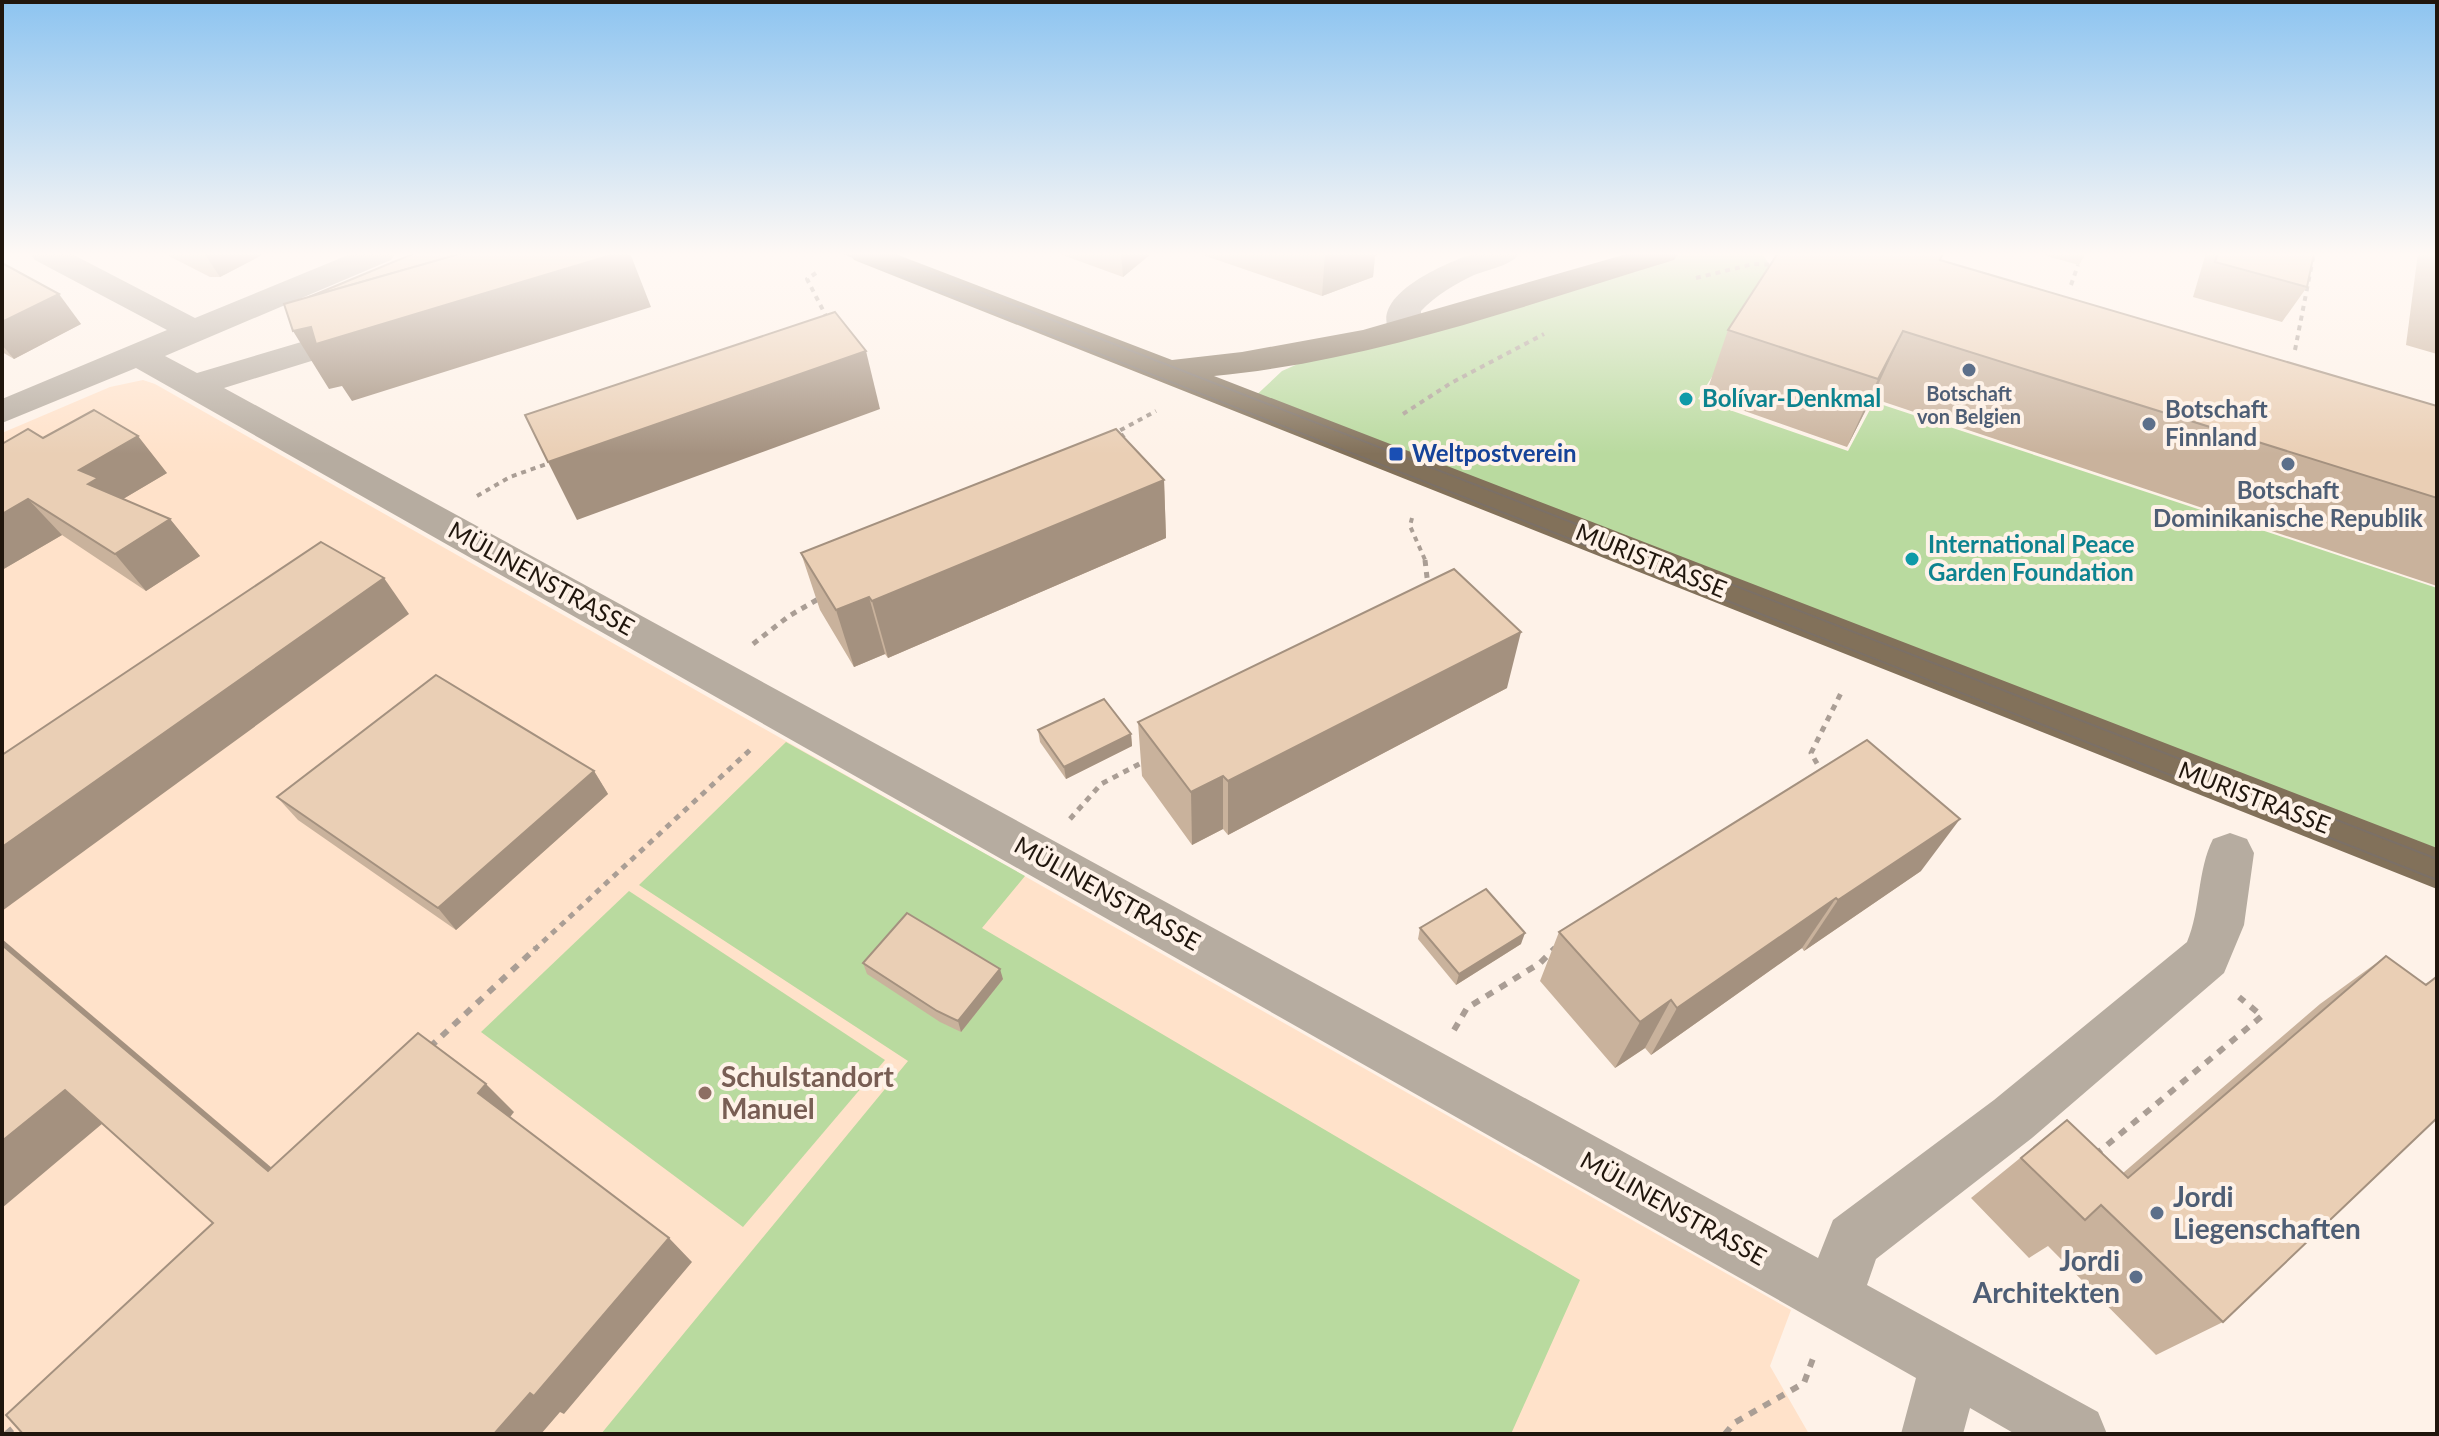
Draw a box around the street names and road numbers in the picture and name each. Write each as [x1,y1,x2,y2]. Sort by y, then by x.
street label: MÜLINENSTRASSE [444,515,640,641]
street label: MURISTRASSE [1572,516,1731,603]
street label: MURISTRASSE [2175,754,2334,839]
street label: MÜLINENSTRASSE [1010,830,1206,956]
street label: MÜLINENSTRASSE [1576,1145,1772,1271]

